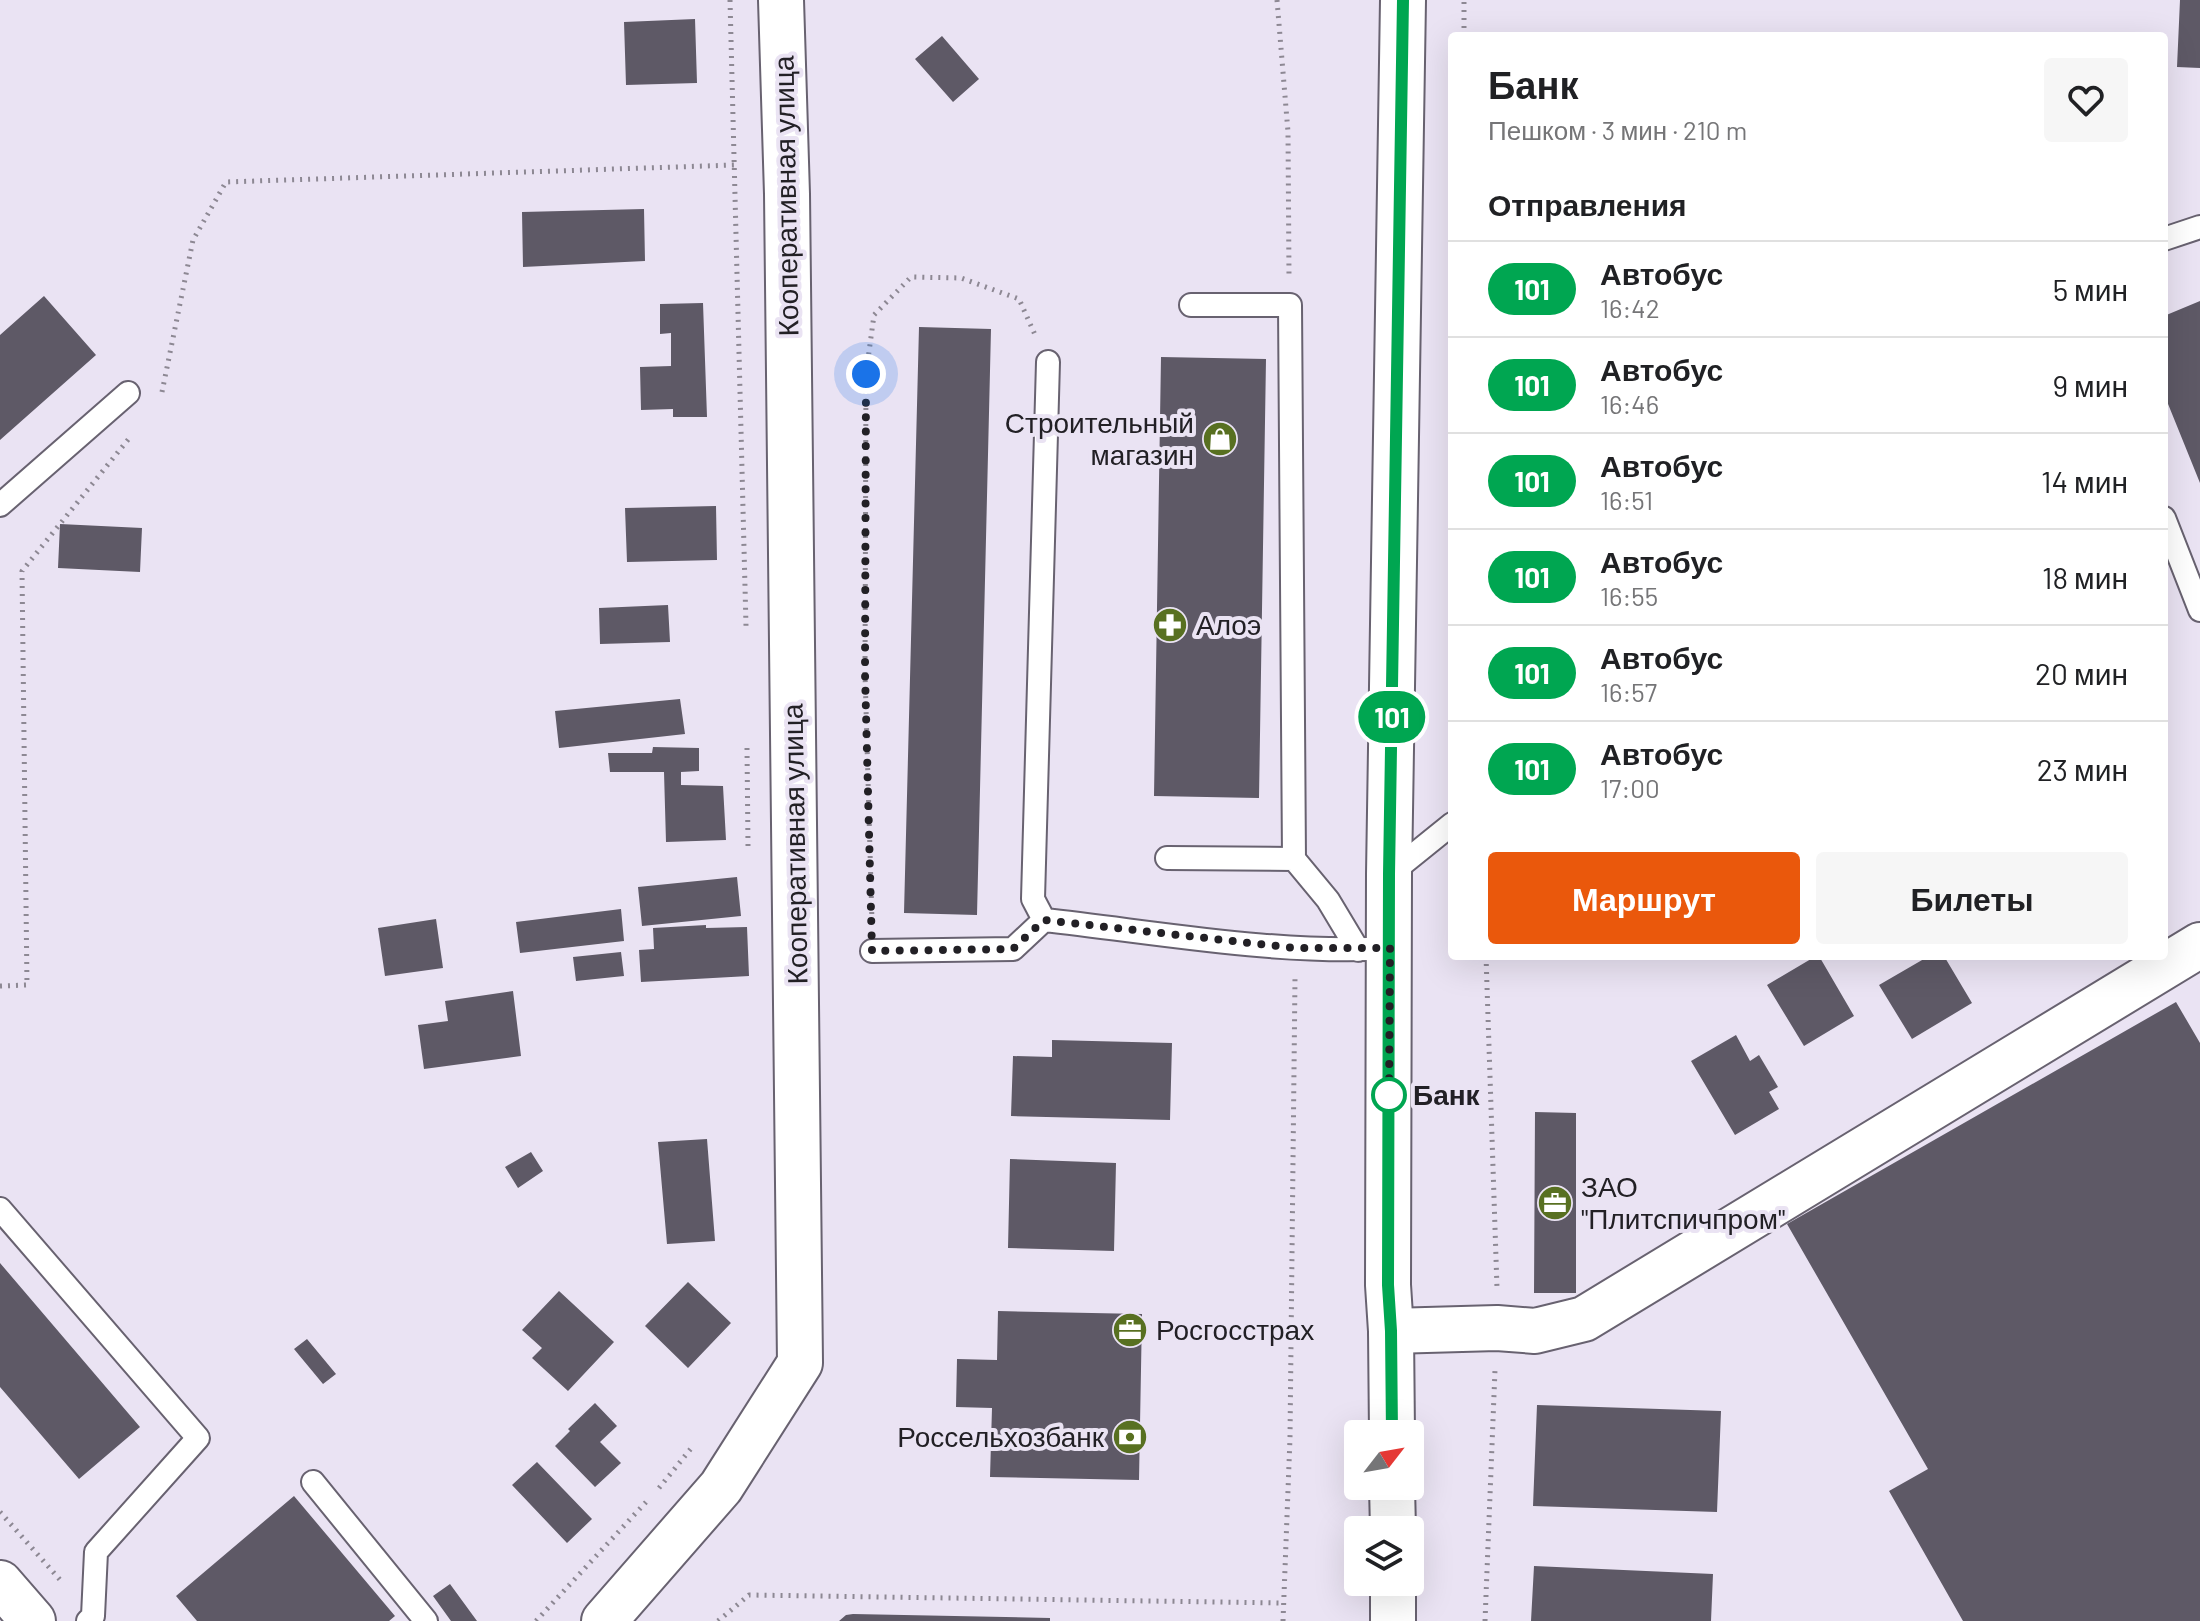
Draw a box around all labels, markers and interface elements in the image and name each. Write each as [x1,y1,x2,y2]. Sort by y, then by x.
street label: Кооперативная улица [766,55,804,337]
button: heart [2044,58,2128,142]
text: Банк [1488,61,1578,107]
text: Пешком · 3 мин · 210 m [1488,114,1747,145]
text: Отправления [1488,186,1687,222]
text: Автобус [1600,255,1723,291]
text: 5 мин [2053,271,2128,307]
text: 101 [1514,272,1550,306]
text: 16:42 [1600,292,1660,323]
text: Автобус [1600,351,1723,387]
your location [846,354,886,394]
text: 9 мин [2052,367,2128,403]
text: 101 [1514,368,1550,402]
text: 16:46 [1600,388,1659,419]
place label: Строительный магазин [1005,405,1194,471]
shop icon: Строительный магазин [1201,420,1239,458]
text: Автобус [1600,447,1723,483]
text: 14 мин [2041,463,2128,499]
text: 101 [1514,464,1550,498]
text: 16:51 [1600,484,1653,515]
text: Автобус [1600,543,1723,579]
text: 18 мин [2042,559,2128,595]
text: 101 [1514,560,1550,594]
text: 16:55 [1600,580,1658,611]
pharmacy icon: Алоэ [1151,606,1189,644]
place label: Алоэ [1196,607,1261,641]
text: Автобус [1600,639,1723,675]
text: 20 мин [2035,655,2128,691]
text: 101 [1514,656,1550,690]
text: 16:57 [1600,676,1657,707]
line badge: 101 [1346,691,1438,743]
text: 101 [1374,700,1410,734]
street label: Кооперативная улица [775,703,813,985]
text: Автобус [1600,735,1723,771]
text: 23 мин [2037,751,2128,787]
text: 101 [1514,752,1550,786]
text: 17:00 [1600,772,1660,803]
button: Маршрут [1488,852,1800,944]
button: Билеты [1816,852,2128,944]
place label: Банк [1413,1077,1481,1111]
marker: Банк [1372,1078,1406,1112]
place label: ЗАО "Плитспичпром" [1581,1169,1785,1235]
office icon: ЗАО "Плитспичпром" [1536,1184,1574,1222]
office icon: Росгосстрах [1111,1311,1149,1349]
place label: Росгосстрах [1156,1312,1314,1346]
bank icon: Россельхозбанк [1111,1418,1149,1456]
place label: Россельхозбанк [897,1419,1105,1453]
north arrow [1344,1420,1424,1500]
map controls [1344,1420,1424,1596]
button: layers [1344,1516,1424,1596]

